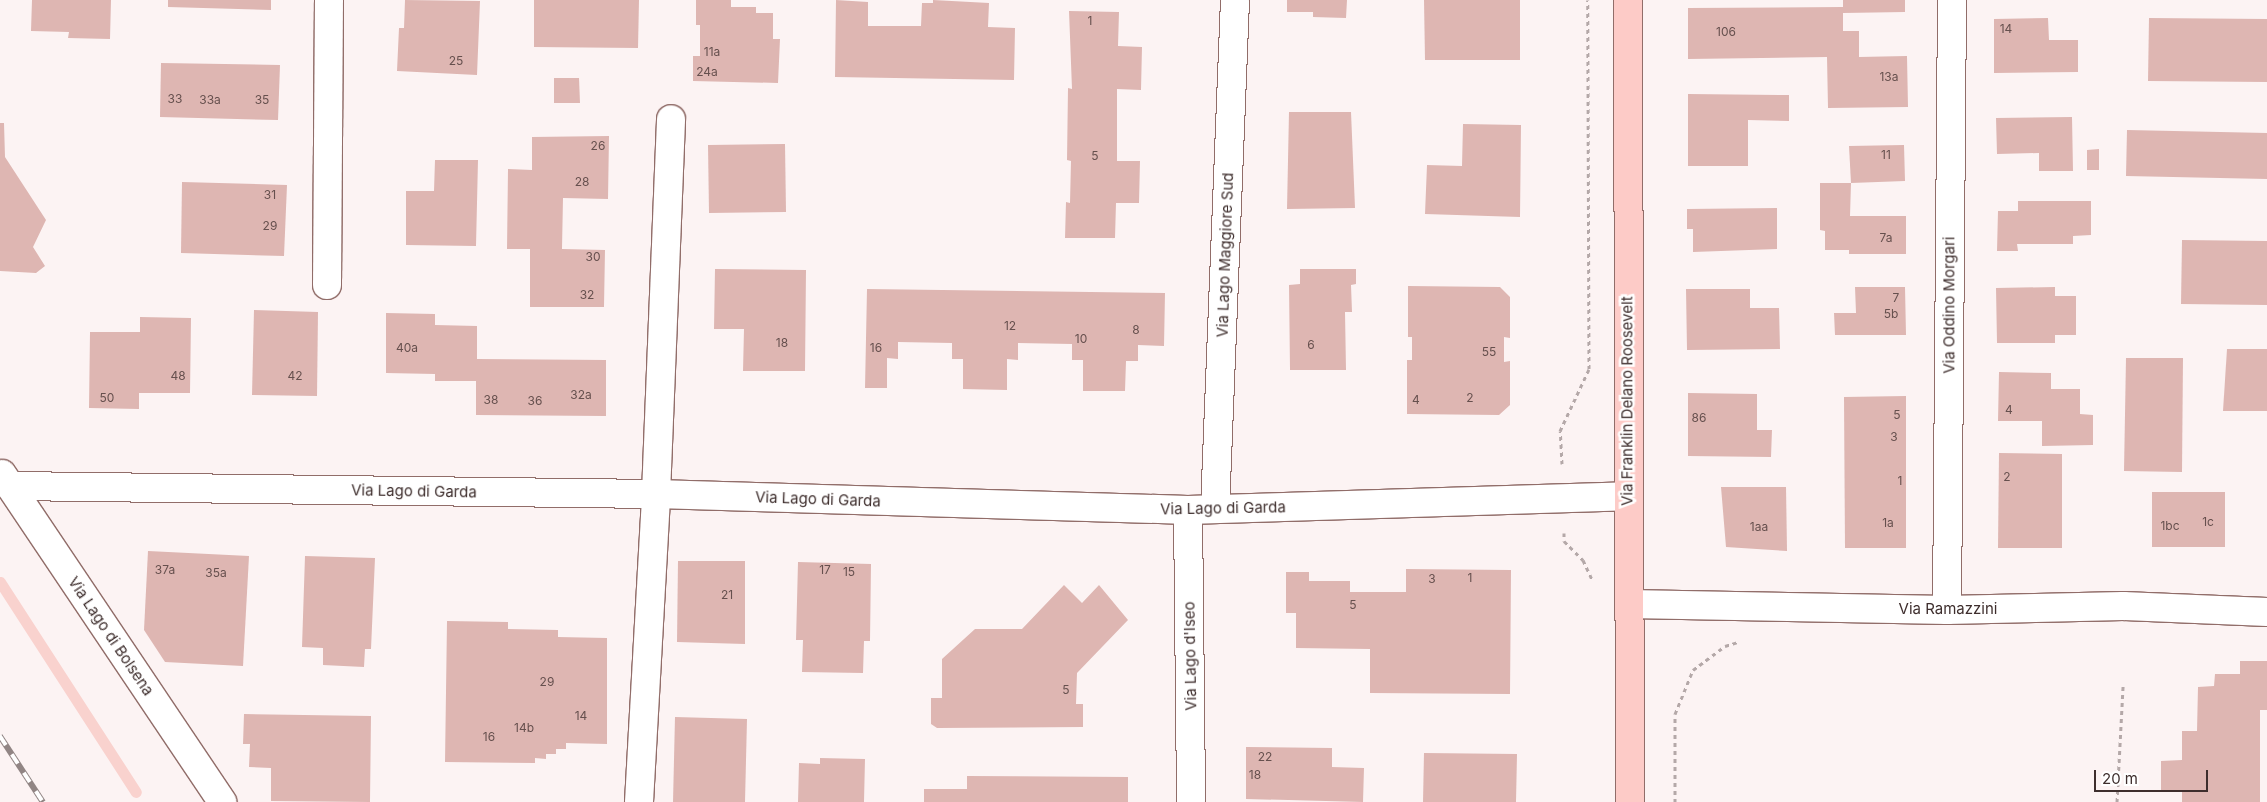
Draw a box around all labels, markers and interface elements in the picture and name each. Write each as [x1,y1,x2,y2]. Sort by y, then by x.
house number: 1 [1088,14,1092,28]
house number: 14 [2000,22,2012,36]
house number: 106 [1716,25,1736,39]
house number: 11a [704,45,720,59]
house number: 25 [449,54,463,68]
house number: 24a [696,65,718,79]
house number: 13a [1879,70,1899,84]
house number: 33 [168,92,182,106]
house number: 33a [199,93,221,107]
house number: 35 [255,93,269,107]
house number: 26 [591,139,605,153]
house number: 11 [1881,148,1891,162]
house number: 5 [1091,149,1099,163]
street label: Via Lago Maggiore Sud [1213,172,1237,338]
house number: 28 [575,175,589,189]
house number: 31 [264,188,276,202]
house number: 29 [263,219,277,233]
house number: 7a [1880,231,1892,245]
street label: Via Oddino Morgari [1940,236,1958,374]
house number: 30 [586,250,600,264]
house number: 32 [580,288,594,302]
house number: 7 [1893,291,1899,305]
street label: Via Franklin Delano Roosevelt [1618,296,1636,506]
house number: 5b [1884,307,1898,321]
house number: 12 [1004,319,1016,333]
house number: 8 [1132,323,1140,337]
house number: 10 [1075,332,1087,346]
house number: 18 [776,336,788,350]
house number: 6 [1307,338,1315,352]
house number: 40a [396,341,418,355]
house number: 16 [870,341,882,355]
house number: 55 [1482,345,1496,359]
house number: 48 [170,369,186,383]
house number: 42 [287,369,303,383]
house number: 32a [570,388,592,402]
house number: 50 [100,391,114,405]
house number: 2 [1466,391,1474,405]
house number: 38 [484,393,498,407]
house number: 4 [1412,393,1420,407]
house number: 36 [528,394,542,408]
house number: 4 [2005,403,2013,417]
house number: 5 [1893,408,1901,422]
house number: 86 [1692,411,1706,425]
house number: 3 [1890,430,1898,444]
house number: 2 [2003,470,2011,484]
house number: 1 [1898,474,1902,488]
street label: Via Lago di Garda [351,481,477,501]
street label: Via Lago di Garda [755,488,881,510]
street label: Via Lago di Garda [1160,498,1286,518]
house number: 1c [2202,515,2214,529]
house number: 1a [1882,516,1894,530]
house number: 1bc [2160,519,2180,533]
house number: 1aa [1750,520,1768,534]
house number: 37a [155,563,175,577]
house number: 17 [819,563,831,577]
house number: 15 [843,565,855,579]
house number: 35a [205,566,227,580]
house number: 1 [1468,571,1472,585]
house number: 3 [1428,572,1436,586]
street label: Via Lago di Bolsena [65,573,157,699]
house number: 21 [721,588,733,602]
house number: 5 [1349,598,1357,612]
street label: Via Ramazzini [1899,600,1997,618]
street label: Via Lago d'Iseo [1180,601,1200,711]
house number: 29 [540,675,554,689]
house number: 5 [1062,683,1070,697]
house number: 14 [575,709,587,723]
house number: 14b [514,721,534,735]
house number: 16 [483,730,495,744]
house number: 22 [1258,750,1272,764]
scale bar [2097,760,2211,792]
house number: 18 [1249,768,1261,782]
text: 20 m [2102,769,2138,788]

